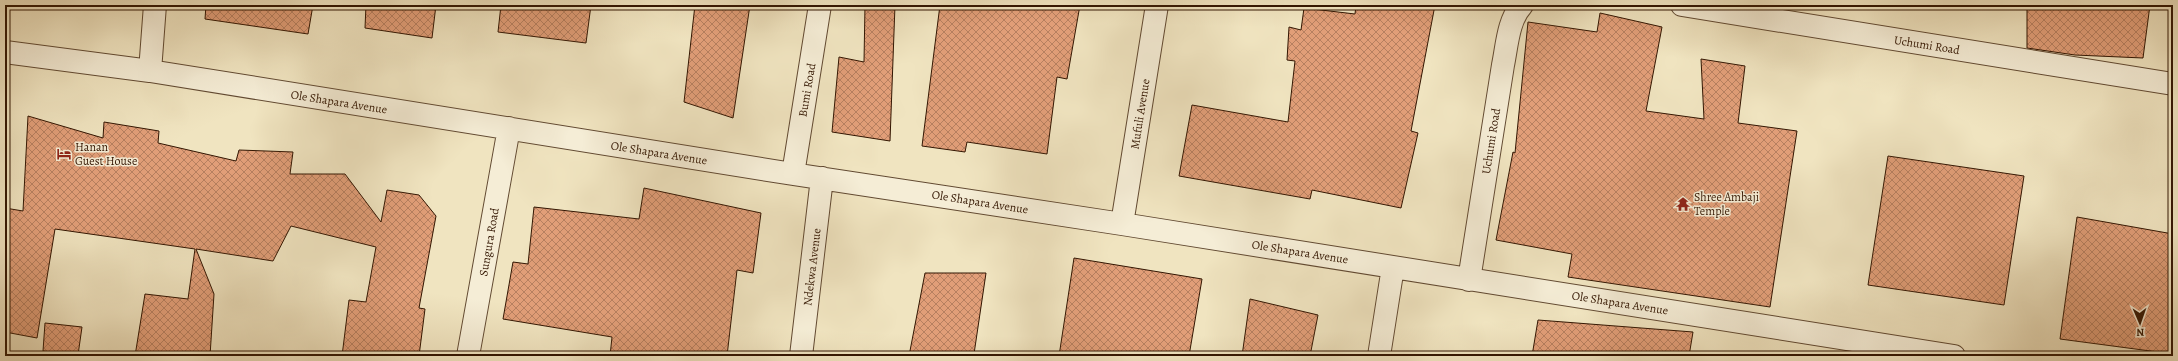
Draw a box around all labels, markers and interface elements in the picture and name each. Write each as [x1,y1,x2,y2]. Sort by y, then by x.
street label: Uchumi Road [1893,32,1962,58]
street label: Bumi Road [794,61,820,118]
street label: Mufuli Avenue [1127,78,1153,150]
street label: Ole Shapara Avenue [290,86,388,118]
street label: Uchumi Road [1478,106,1504,175]
street label: Ole Shapara Avenue [610,137,708,169]
place label: Hanan Guest House [75,139,137,169]
hotel icon: Hanan Guest House [56,146,72,162]
street label: Ole Shapara Avenue [931,186,1029,218]
place label: Shree Ambaji Temple [1694,189,1759,219]
temple icon: Shree Ambaji Temple [1675,196,1691,212]
street label: Sungura Road [475,206,503,278]
street label: Ndekwa Avenue [799,227,825,307]
street label: Ole Shapara Avenue [1251,236,1349,268]
street label: Ole Shapara Avenue [1571,287,1669,319]
north arrow [2120,303,2160,343]
text: N [2136,325,2145,340]

